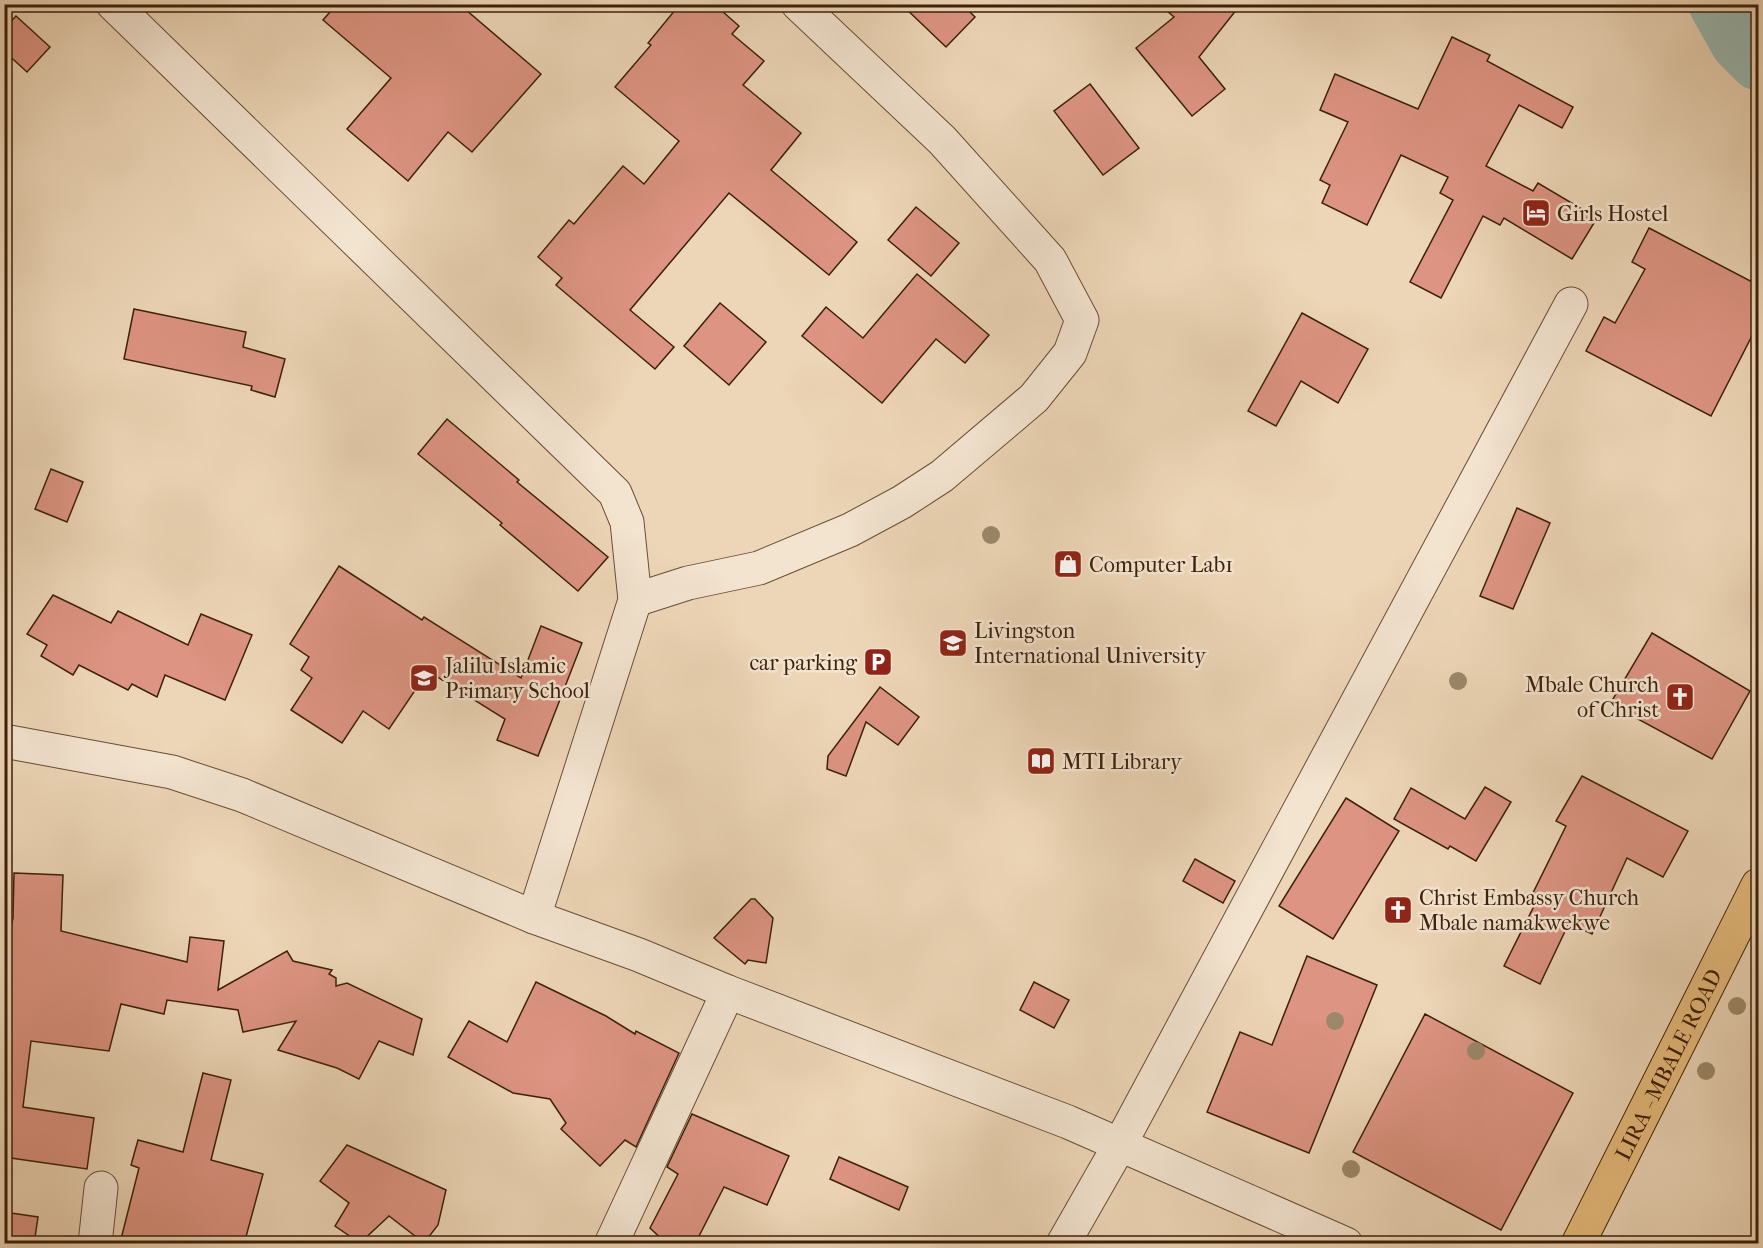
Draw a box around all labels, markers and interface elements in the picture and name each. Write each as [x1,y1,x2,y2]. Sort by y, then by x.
hotel icon: Girls Hostel [1520,197,1552,229]
place label: Girls Hostel [1557,201,1668,227]
shop icon: Computer Lab1 [1052,548,1084,580]
place label: Computer Lab1 [1089,552,1233,578]
place label: Livingston International University [974,618,1207,669]
school or university icon: Livingston International University [937,627,969,659]
parking icon: car parking [862,646,894,678]
place label: car parking [749,650,857,676]
place label: Jalilu Islamic Primary School [443,653,590,704]
school or university icon: Jalilu Islamic Primary School [408,662,440,694]
place label: Mbale Church of Christ [1525,672,1660,723]
church icon: Mbale Church of Christ [1664,681,1696,713]
library icon: MTI Library [1025,745,1057,777]
place label: MTI Library [1062,749,1183,775]
place label: Christ Embassy Church Mbale namakwekwe [1419,885,1640,936]
church icon: Christ Embassy Church Mbale namakwekwe [1382,894,1414,926]
street label: LIRA - MBALE ROAD [1610,965,1728,1165]

